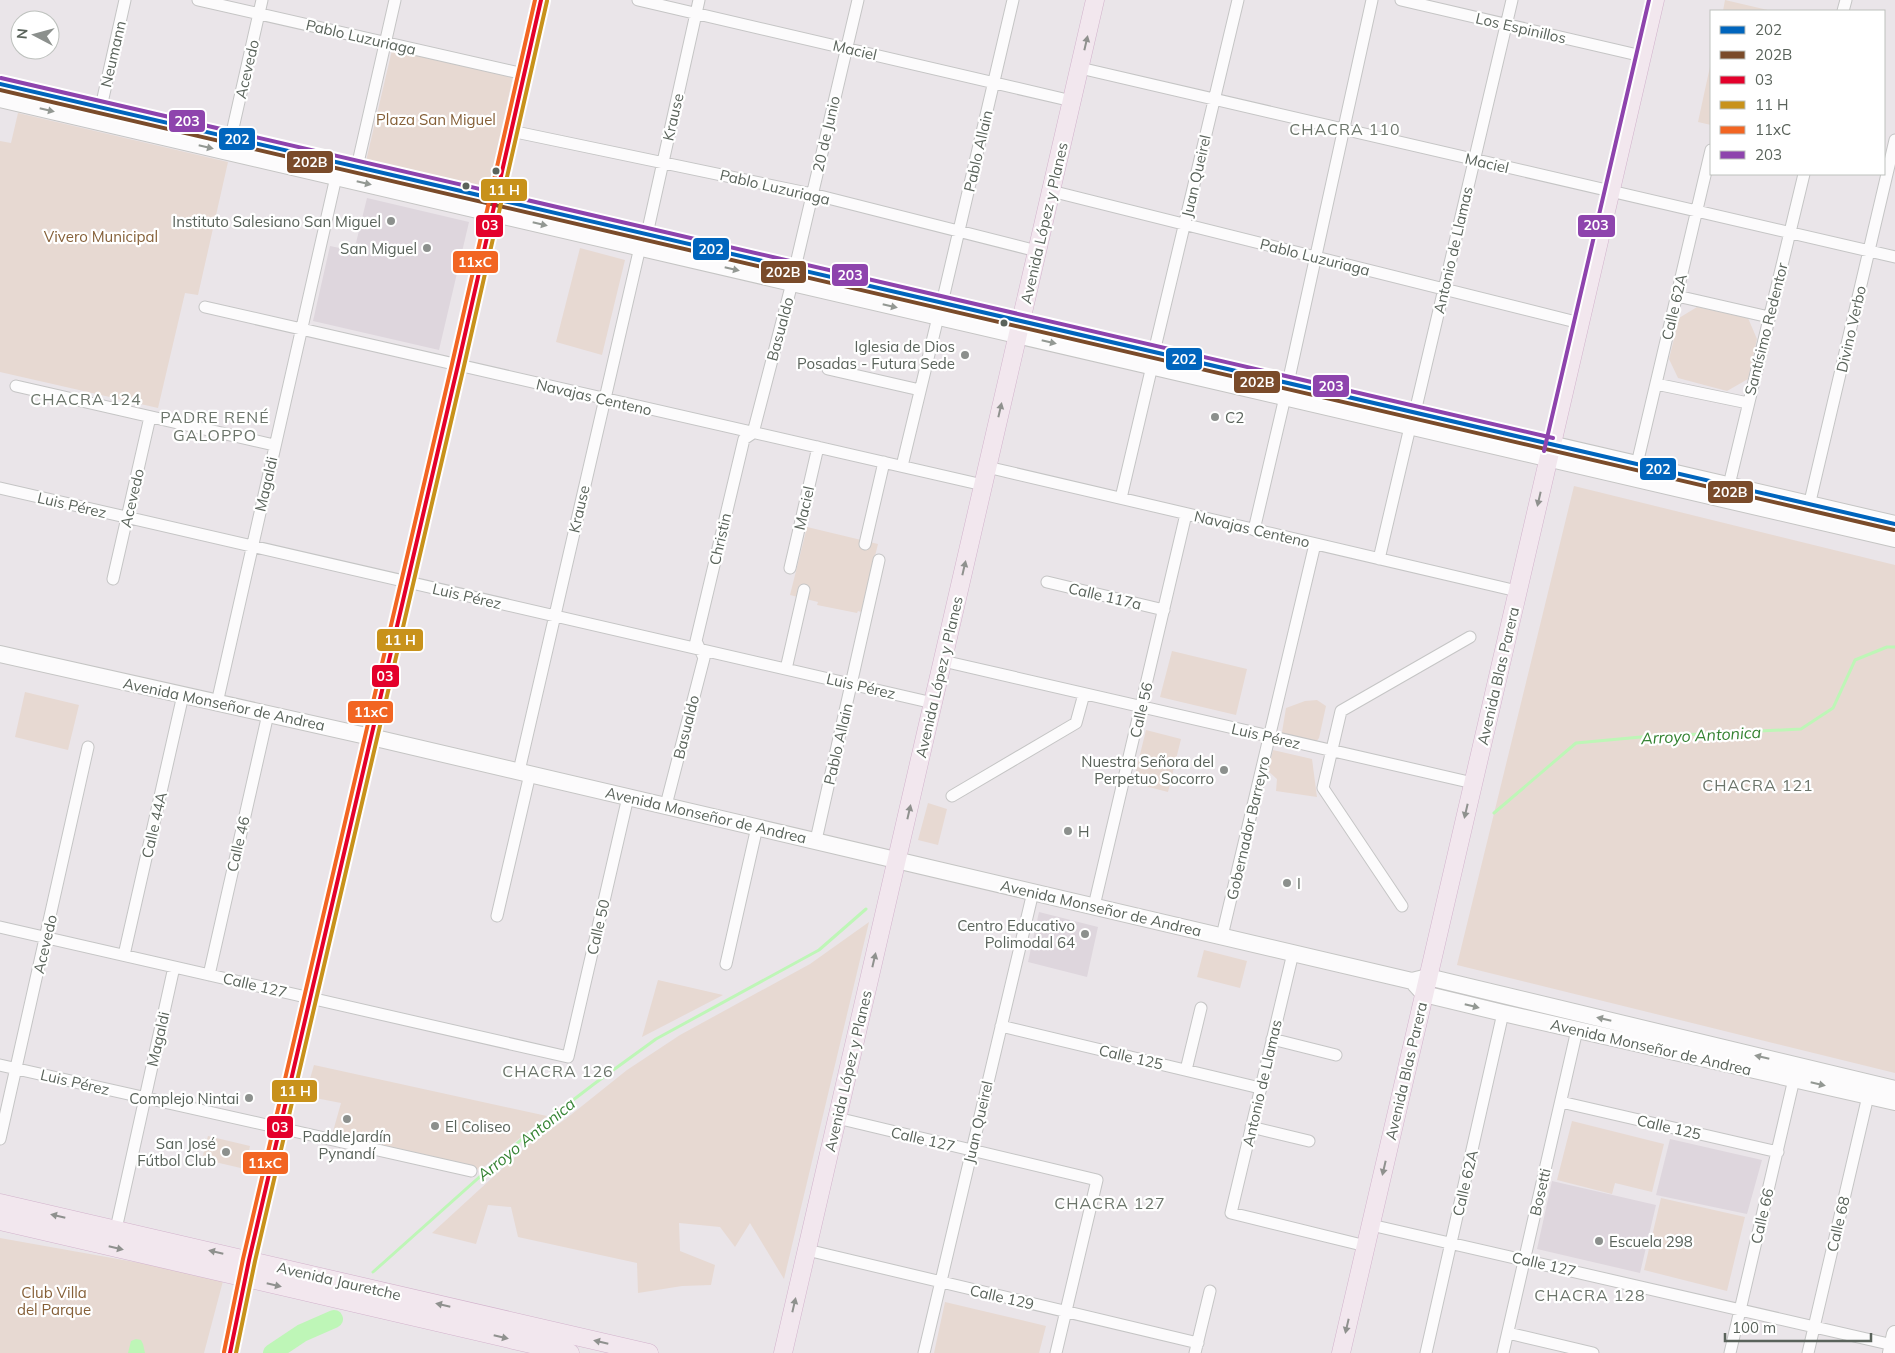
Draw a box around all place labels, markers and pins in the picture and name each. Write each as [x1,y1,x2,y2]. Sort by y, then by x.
unlabelled marker [491,166,501,176]
unlabelled marker [461,181,471,191]
place label: Instituto Salesiano San Miguel [172,212,381,231]
marker: Instituto Salesiano San Miguel [385,215,397,227]
place label: San Miguel [340,239,417,258]
marker: San Miguel [421,242,433,254]
unlabelled marker [999,318,1009,328]
place label: Iglesia de Dios Posadas - Futura Sede [797,337,955,373]
marker: Iglesia de Dios Posadas - Futura Sede [959,349,971,361]
place label: C2 [1225,408,1244,427]
marker: C2 [1209,411,1221,423]
place label: Nuestra Señora del Perpetuo Socorro [1081,752,1214,788]
marker: Nuestra Señora del Perpetuo Socorro [1218,764,1230,776]
place label: H [1078,822,1090,841]
marker: H [1062,825,1074,837]
place label: I [1297,874,1301,893]
marker: I [1281,877,1293,889]
place label: Centro Educativo Polimodal 64 [957,916,1075,952]
marker: Centro Educativo Polimodal 64 [1079,928,1091,940]
place label: Complejo Nintai [129,1089,239,1108]
marker: Complejo Nintai [243,1092,255,1104]
marker: PaddleJardín Pynandí [341,1113,353,1125]
place label: El Coliseo [445,1117,511,1136]
marker: El Coliseo [429,1120,441,1132]
place label: PaddleJardín Pynandí [303,1127,391,1163]
place label: San José Fútbol Club [137,1134,216,1170]
marker: San José Fútbol Club [220,1146,232,1158]
place label: Escuela 298 [1609,1232,1693,1251]
marker: Escuela 298 [1593,1235,1605,1247]

